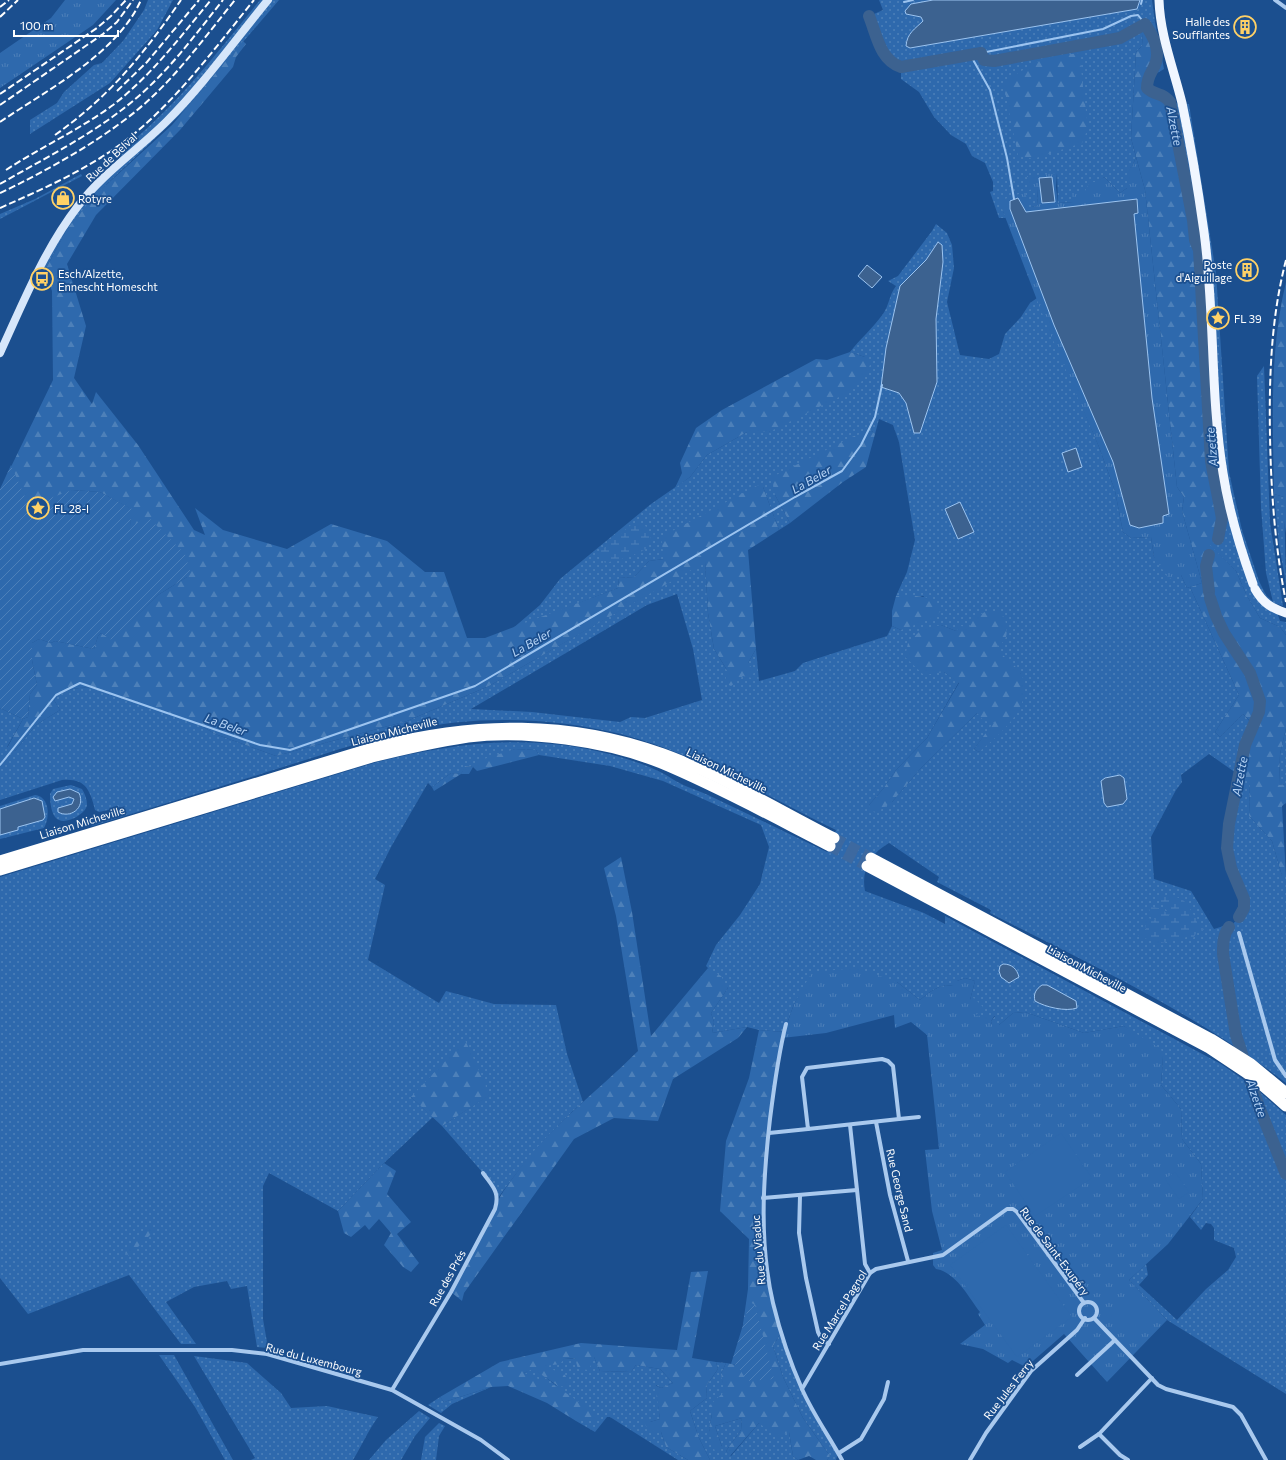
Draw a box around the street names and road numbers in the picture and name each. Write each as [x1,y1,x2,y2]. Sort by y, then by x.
street label: Rue de Belval [83,130,139,184]
street label: Liaison Micheville [350,714,439,748]
street label: Liaison Micheville [684,745,770,795]
street label: Liaison Micheville [38,803,126,841]
street label: Liaison Micheville [1045,942,1129,995]
street label: Rue George Sand [884,1147,916,1233]
street label: Rue de Saint-Exupéry [1018,1204,1093,1298]
street label: Rue du Viaduc [748,1215,768,1285]
street label: Rue des Prés [426,1247,468,1309]
street label: Rue Marcel Pagnol [809,1267,869,1353]
street label: Rue du Luxembourg [265,1340,364,1378]
street label: Rue Jules Ferry [980,1356,1036,1422]

